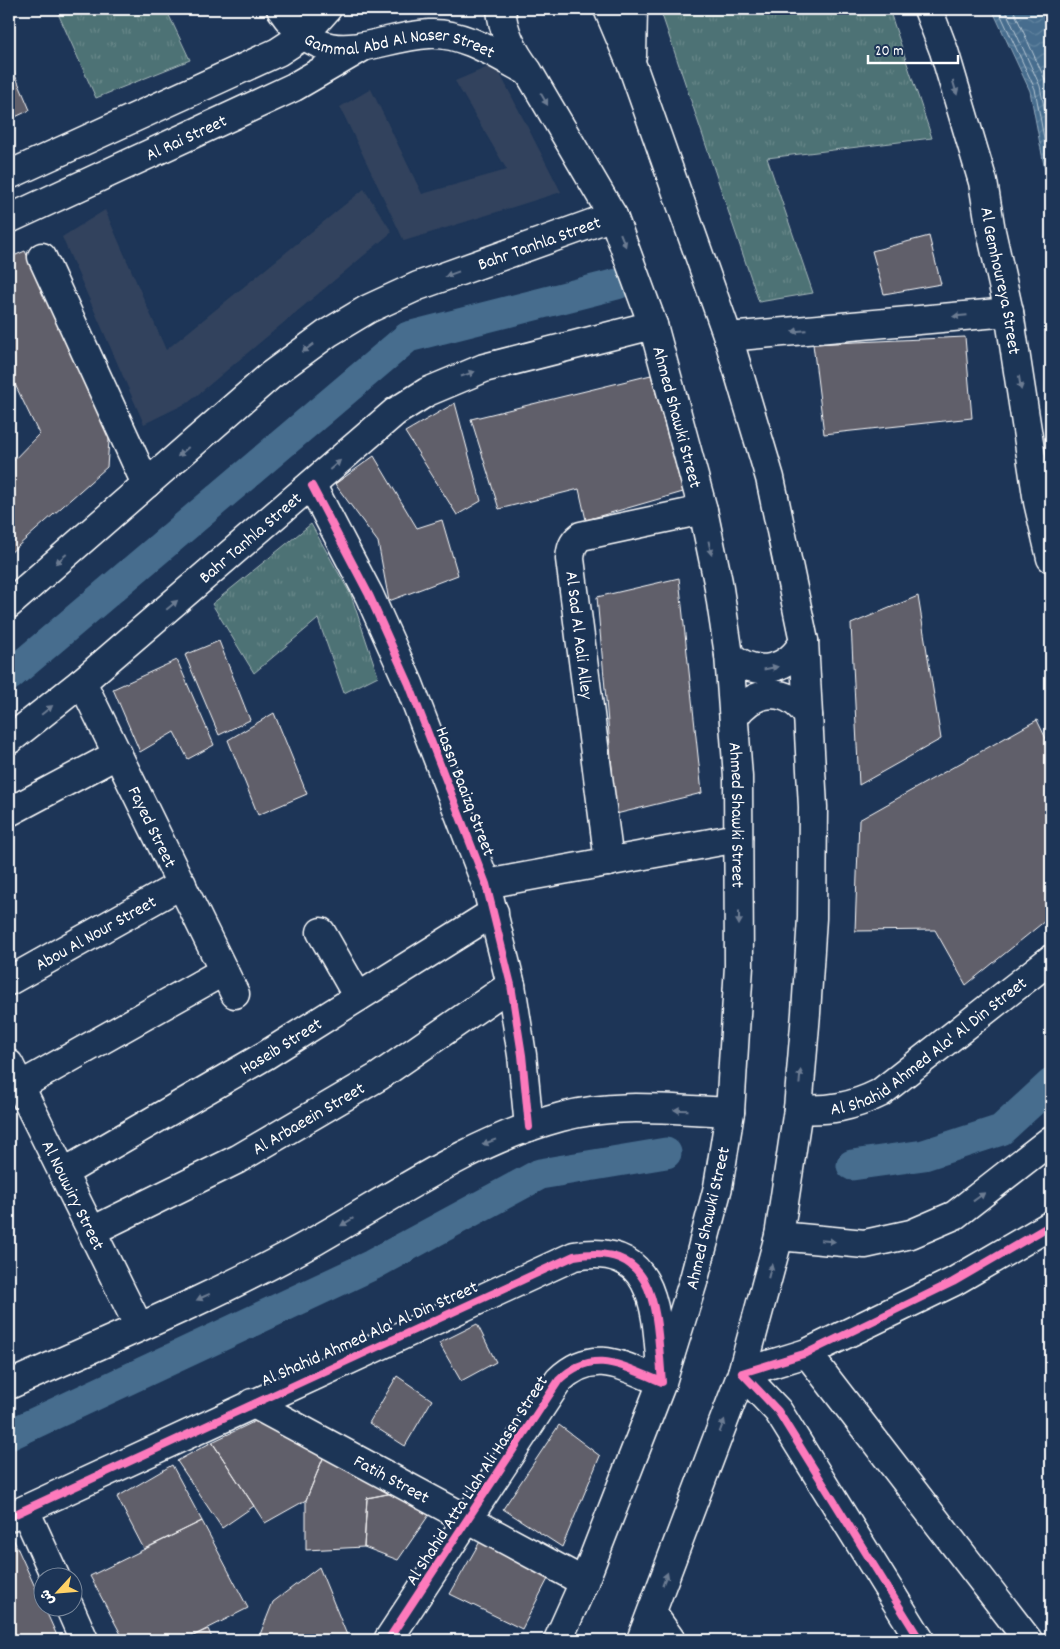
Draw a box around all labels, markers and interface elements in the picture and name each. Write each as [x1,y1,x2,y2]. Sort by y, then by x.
street label: Gammal Abd Al Naser Street [298,24,499,66]
scale bar [868,32,958,64]
text: 20 m [875,41,903,63]
one-way arrow [952,81,960,96]
one-way arrow [540,92,549,105]
street label: Al Rai Street [142,110,232,169]
street label: Al Gemhoureya Street [972,205,1025,357]
street label: Bahr Tanhla Street [475,211,605,278]
one-way arrow [620,233,627,248]
one-way arrow [444,270,459,278]
one-way arrow [952,312,968,320]
one-way arrow [790,327,806,335]
one-way arrow [302,342,315,353]
street label: Ahmed Shawki Street [644,344,707,492]
one-way arrow [460,370,475,377]
one-way arrow [1016,375,1024,391]
one-way arrow [177,446,190,457]
one-way arrow [328,460,341,471]
street label: Bahr Tanhla Street [195,487,309,591]
one-way arrow [707,540,715,556]
one-way arrow [55,553,68,564]
street label: Al Sad Al Aali Alley [557,570,598,702]
one-way arrow [165,600,178,611]
one-way arrow [763,663,779,671]
one-way arrow [41,705,54,716]
street label: Hassn Baaizq Street [428,724,500,861]
street label: Ahmed Shawki Street [720,741,749,888]
street label: Fayed Street [120,783,181,873]
street label: Abou Al Nour Street [32,891,162,979]
one-way arrow [735,911,743,927]
street label: Al Shahid Ahmed Ala' Al Din Street [829,972,1034,1123]
street label: Haseib Street [236,1013,328,1082]
one-way arrow [797,1068,805,1084]
street label: Al Arbaeein Street [248,1077,370,1163]
one-way arrow [673,1106,689,1114]
street label: Al Nouwiry Street [34,1137,109,1256]
one-way arrow [481,1138,496,1146]
street label: Ahmed Shawki Street [681,1144,738,1292]
one-way arrow [972,1192,986,1202]
one-way arrow [341,1217,354,1226]
one-way arrow [820,1237,836,1245]
one-way arrow [766,1264,774,1279]
street label: Al Shahid Ahmed Ala' Al Din Street [258,1276,483,1395]
one-way arrow [196,1293,210,1301]
street label: Al Shahid Atta Llah Ali Hassn Street [401,1371,556,1591]
one-way arrow [719,1419,726,1434]
street label: Fatih Street [348,1450,433,1511]
north arrow [32,1566,82,1616]
one-way arrow [662,1571,669,1586]
text: ش [36,1586,60,1608]

